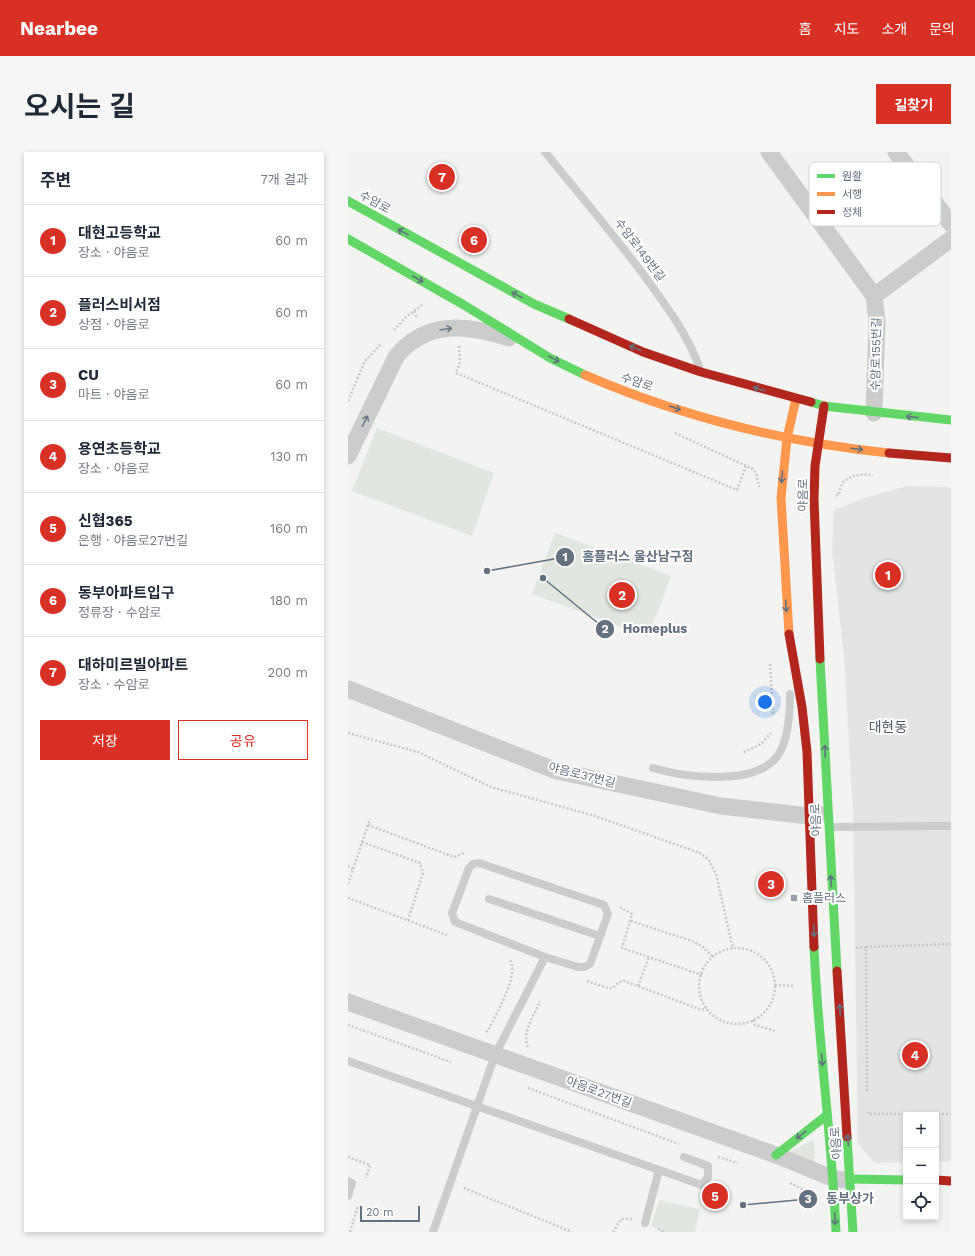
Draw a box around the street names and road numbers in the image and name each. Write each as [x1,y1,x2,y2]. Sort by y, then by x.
street label: 수암로 [357,188,393,216]
street label: 수암로149번길 [612,216,668,284]
street label: 수암로155번길 [868,317,884,391]
street label: 수암로 [619,370,655,394]
street label: 야음로 [796,478,810,512]
street label: 야음로37번길 [547,760,617,790]
street label: 야음로 [808,803,824,837]
street label: 야음로27번길 [564,1074,634,1110]
street label: 야음로 [828,1126,844,1160]

